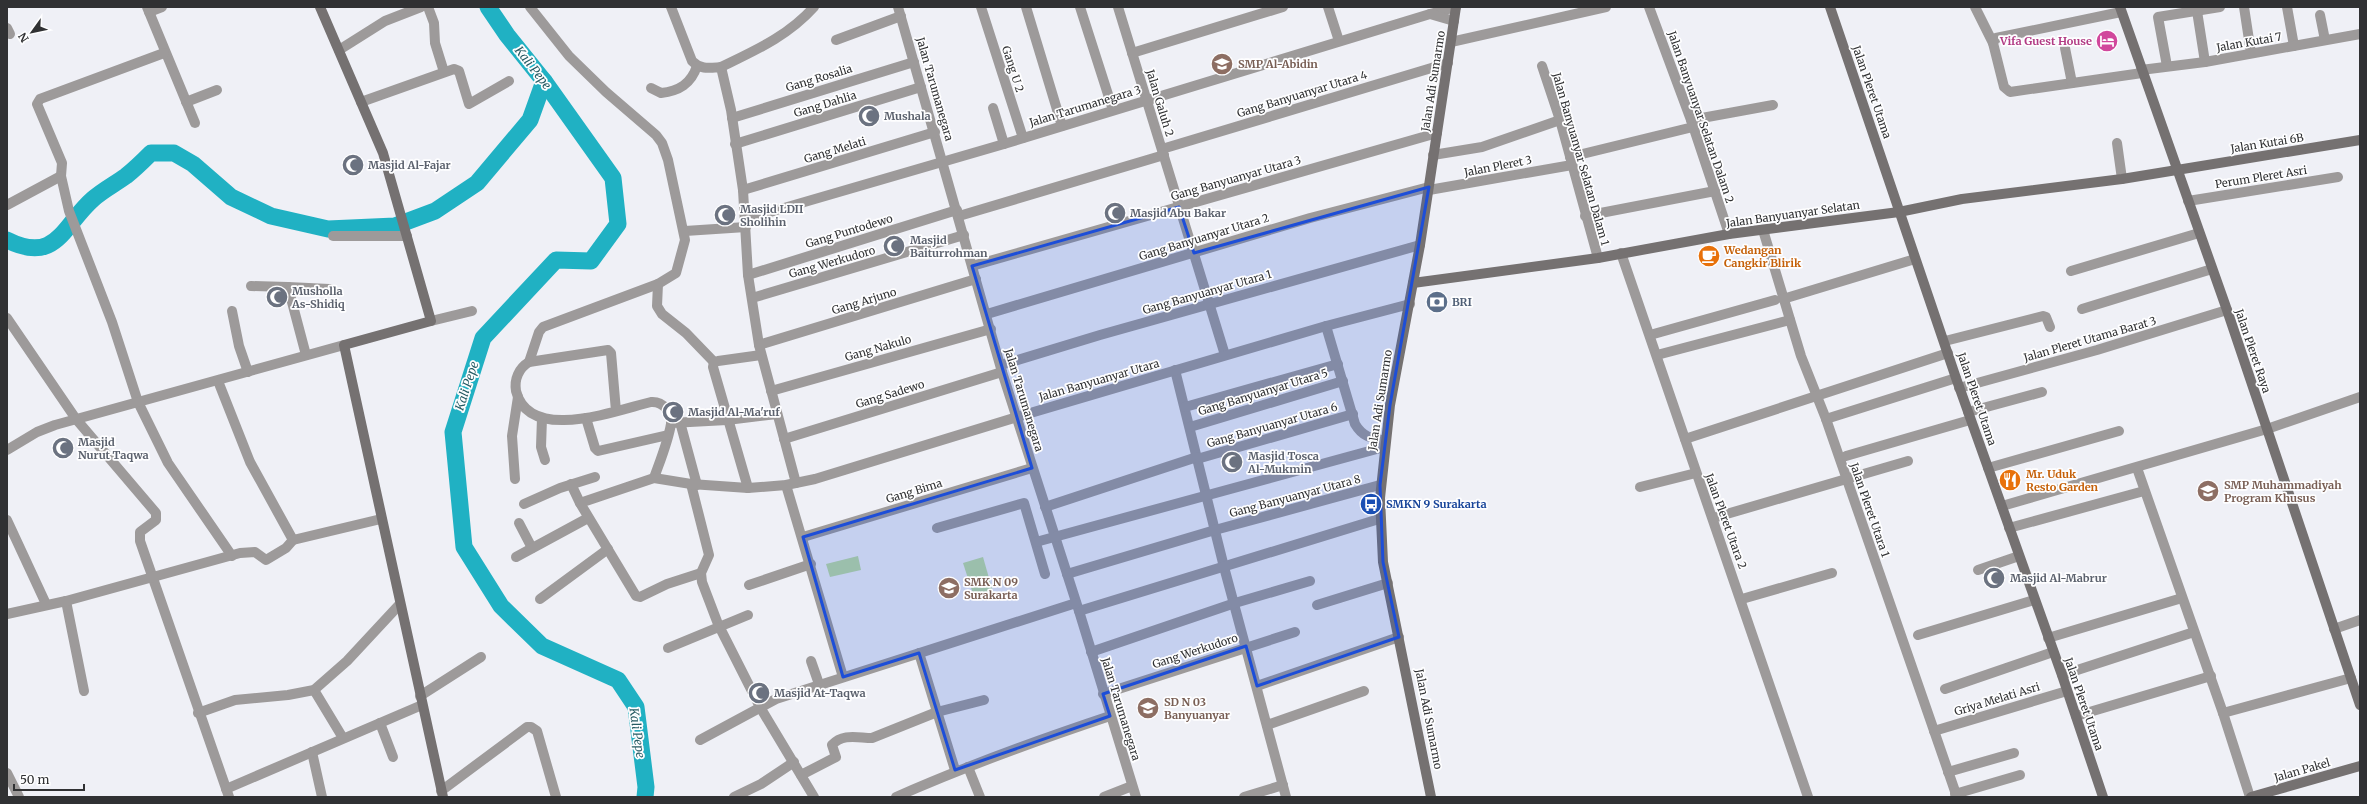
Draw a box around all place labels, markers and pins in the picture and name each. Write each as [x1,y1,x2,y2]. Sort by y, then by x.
hotel icon: Vifa Guest House [2094,28,2120,54]
place label: Vifa Guest House [1999,34,2092,48]
school or university icon: SMP Al-Abidin [1209,51,1235,77]
place label: SMP Al-Abidin [1238,57,1318,71]
mosque icon: Mushala [856,103,882,129]
place label: Mushala [884,109,931,123]
mosque icon: Masjid Al-Fajar [340,152,366,178]
place label: Masjid Al-Fajar [368,158,451,172]
mosque icon: Masjid Abu Bakar [1102,200,1128,226]
mosque icon: Masjid LDII Sholihin [712,202,738,228]
place label: Masjid LDII Sholihin [740,202,803,229]
place label: Masjid Abu Bakar [1130,206,1226,220]
mosque icon: Masjid Baiturrohman [881,233,907,259]
place label: Masjid Baiturrohman [910,233,988,260]
cafe icon: Wedangan Cangkir Blirik [1696,243,1722,269]
place label: Wedangan Cangkir Blirik [1723,243,1802,270]
mosque icon: Musholla As-Shidiq [264,284,290,310]
place label: Musholla As-Shidiq [291,284,345,311]
bank icon: BRI [1424,289,1450,315]
place label: BRI [1452,295,1472,309]
mosque icon: Masjid Al-Ma'ruf [660,399,686,425]
place label: Masjid Al-Ma'ruf [688,405,780,419]
mosque icon: Masjid Nurut Taqwa [50,435,76,461]
place label: Masjid Nurut Taqwa [78,435,149,462]
mosque icon: Masjid Tosca Al-Mukmin [1219,449,1245,475]
place label: Masjid Tosca Al-Mukmin [1247,449,1319,476]
restaurant icon: Mr. Uduk Resto Garden [1997,467,2023,493]
place label: Mr. Uduk Resto Garden [2026,467,2099,494]
school or university icon: SMP Muhammadiyah Program Khusus [2195,478,2221,504]
place label: SMP Muhammadiyah Program Khusus [2224,478,2342,505]
bus stop icon: SMKN 9 Surakarta [1358,491,1384,517]
place label: SMKN 9 Surakarta [1386,497,1487,511]
mosque icon: Masjid Al-Mabrur [1981,565,2007,591]
place label: Masjid Al-Mabrur [2010,571,2107,585]
school or university icon: SMK N 09 Surakarta [936,575,962,601]
place label: SMK N 09 Surakarta [964,575,1018,602]
mosque icon: Masjid At-Taqwa [746,680,772,706]
place label: Masjid At-Taqwa [774,686,866,700]
school or university icon: SD N 03 Banyuanyar [1135,695,1161,721]
place label: SD N 03 Banyuanyar [1164,695,1230,722]

